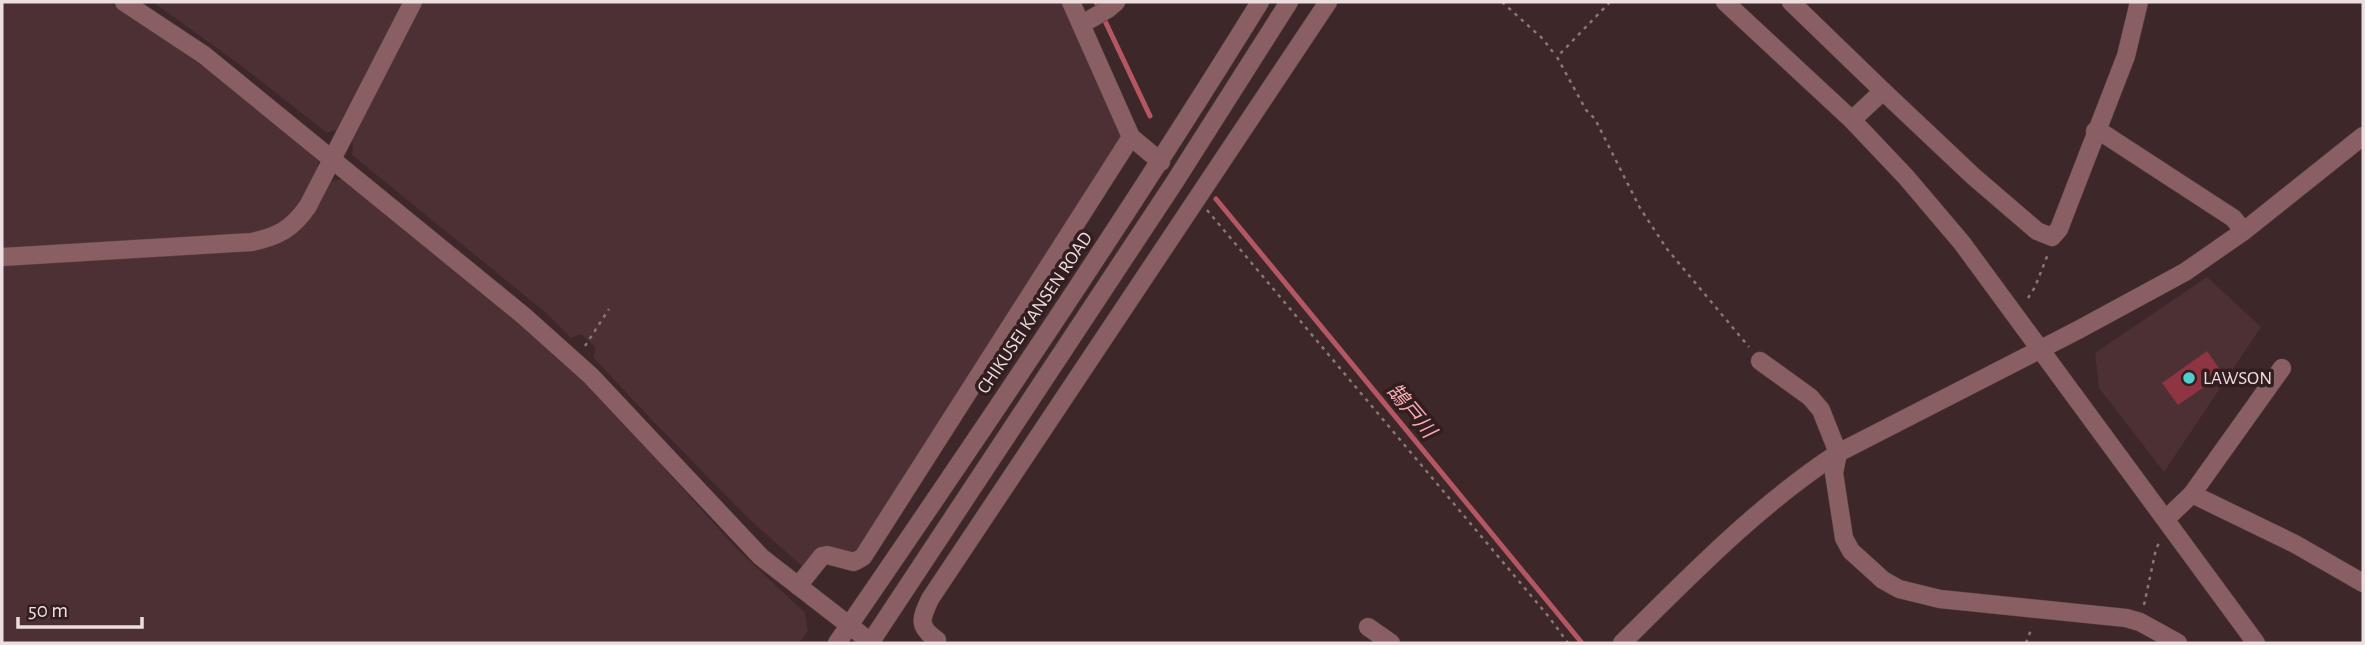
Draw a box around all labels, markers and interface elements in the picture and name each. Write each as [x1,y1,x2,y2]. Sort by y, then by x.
street label: CHIKUSEI KANSEN ROAD [974,229,1096,397]
place label: LAWSON [2203,369,2272,388]
marker: LAWSON [2181,370,2197,386]
water label: 鵠戸川 [1383,379,1441,443]
scale bar [18,586,142,630]
text: 50 m [28,600,68,621]

